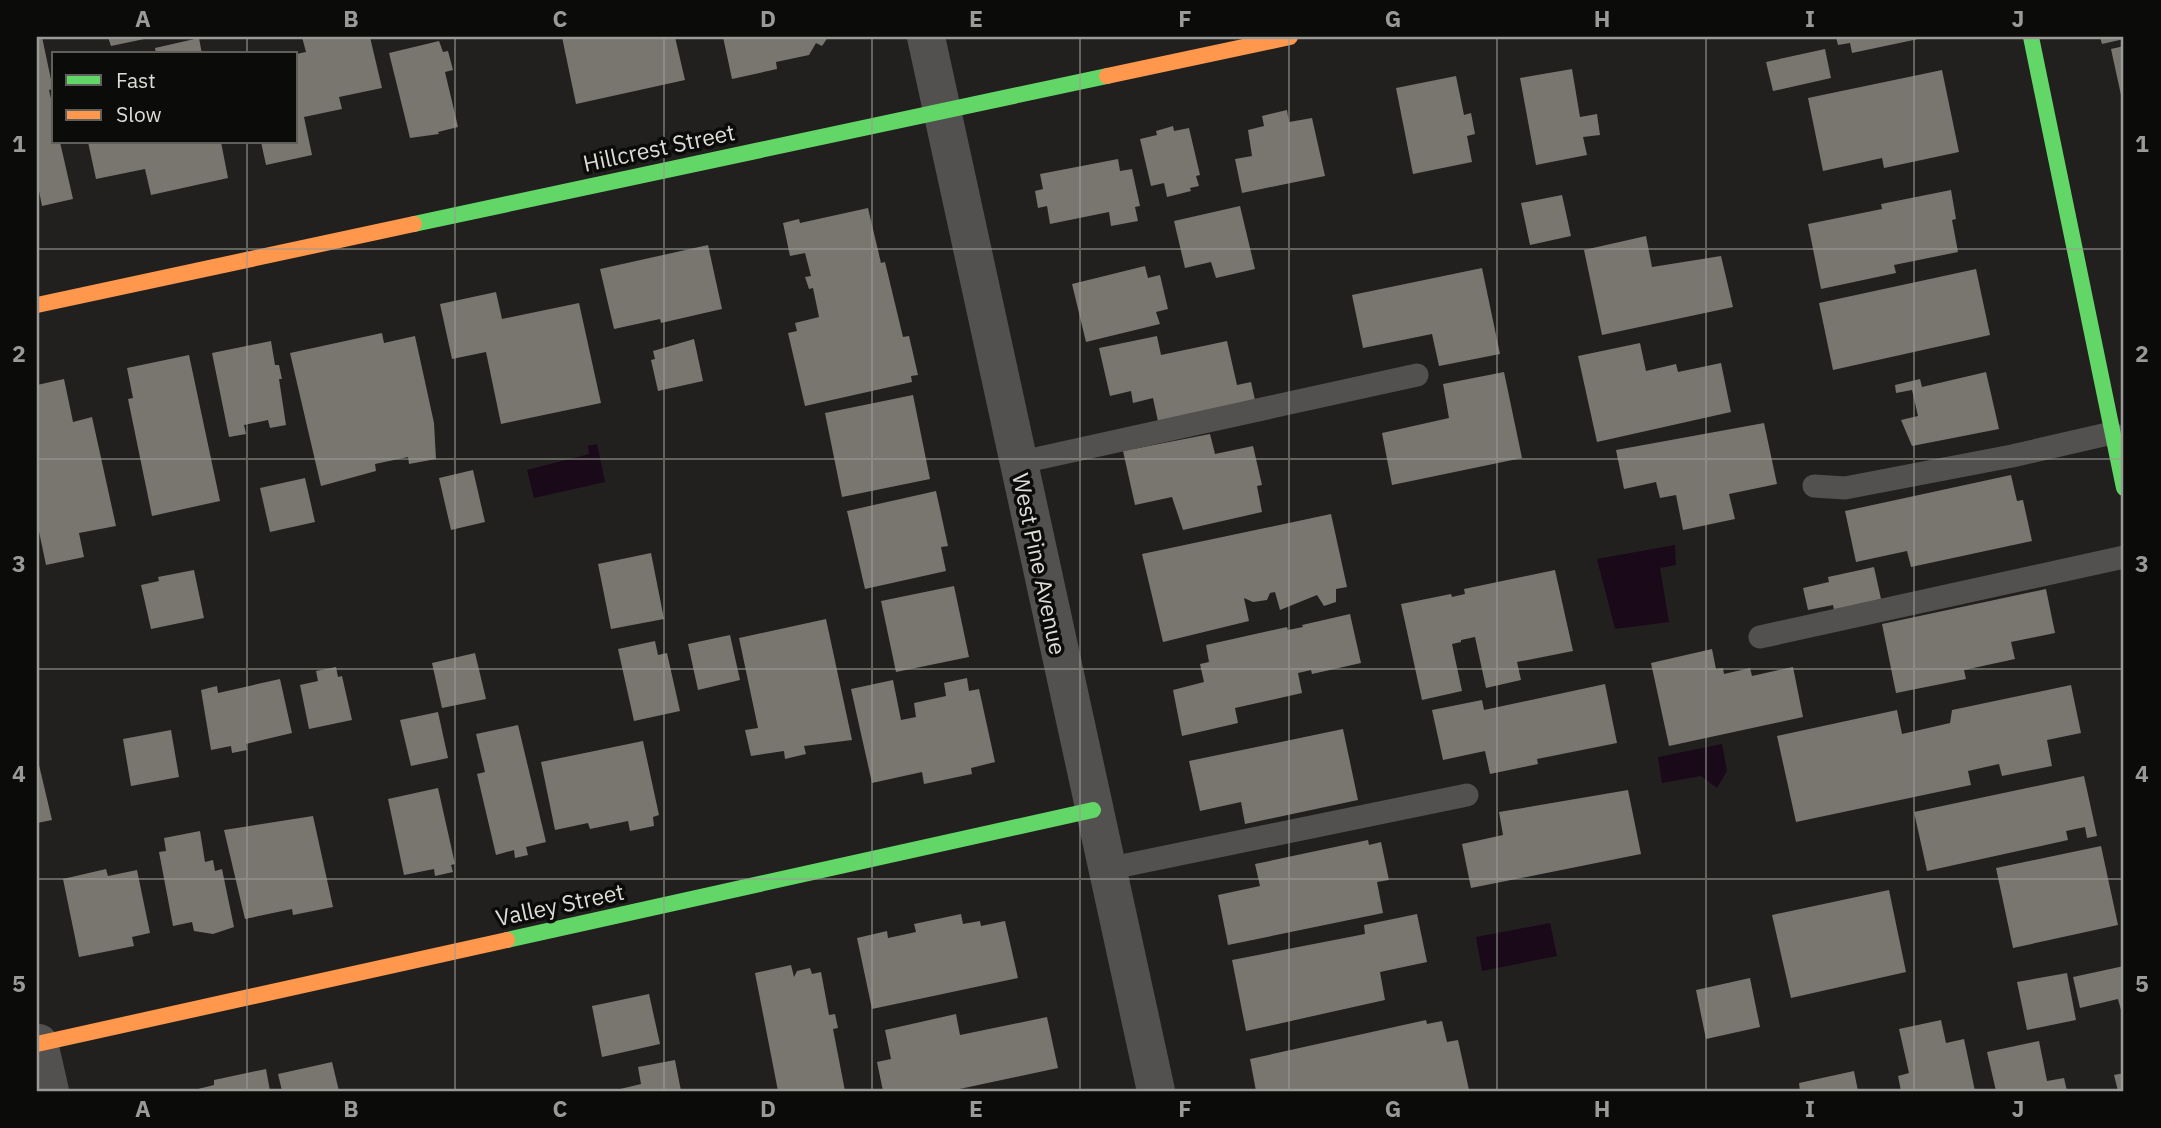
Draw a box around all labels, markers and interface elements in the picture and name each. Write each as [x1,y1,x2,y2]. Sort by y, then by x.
text: A [135,3,151,33]
text: B [343,3,359,33]
text: C [553,3,568,33]
text: D [760,3,776,33]
text: E [969,3,983,33]
text: F [1178,3,1192,33]
text: G [1385,3,1401,33]
text: H [1594,3,1610,33]
text: I [1805,3,1815,33]
text: J [2012,3,2024,33]
legend [52,52,298,144]
text: Fast [116,66,156,94]
text: Slow [116,100,162,128]
street label: Hillcrest Street [580,116,738,178]
text: 1 [12,128,26,158]
text: 1 [2135,128,2149,158]
text: 2 [12,338,26,368]
text: 2 [2135,338,2149,368]
street label: West Pine Avenue [1006,470,1074,657]
text: 3 [12,548,26,578]
text: 3 [2135,548,2149,578]
text: 4 [12,758,26,788]
text: 4 [2135,758,2149,788]
street label: Valley Street [493,876,627,932]
text: 5 [12,968,26,998]
text: 5 [2135,968,2149,998]
text: A [135,1093,151,1123]
text: B [343,1093,359,1123]
text: C [553,1093,568,1123]
text: D [760,1093,776,1123]
text: E [969,1093,983,1123]
text: F [1178,1093,1192,1123]
text: G [1385,1093,1401,1123]
text: H [1594,1093,1610,1123]
text: I [1805,1093,1815,1123]
text: J [2012,1093,2024,1123]

